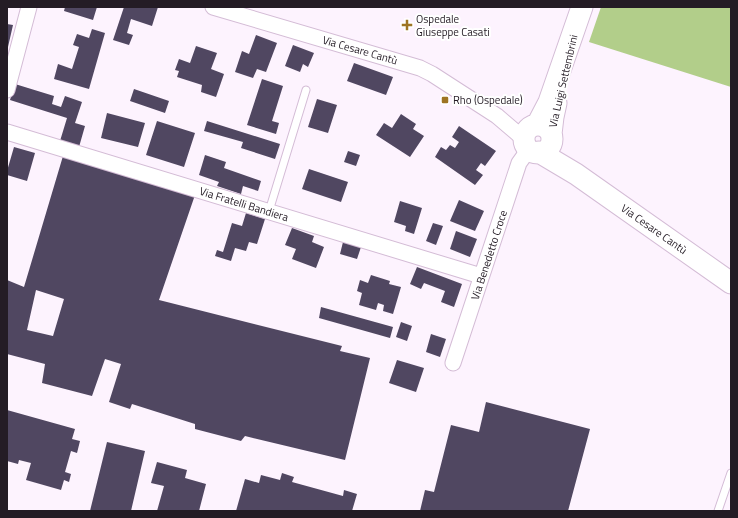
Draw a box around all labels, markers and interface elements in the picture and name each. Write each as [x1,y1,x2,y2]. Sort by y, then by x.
place label: Ospedale Giuseppe Casati [416,11,490,40]
marker: Ospedale Giuseppe Casati [401,19,413,31]
street label: Via Cesare Cantù [321,32,400,68]
street label: Via Luigi Settembrini [545,33,581,129]
place label: Rho (Ospedale) [453,92,523,108]
marker: Rho (Ospedale) [440,95,450,105]
street label: Via Fratelli Bandiera [198,183,291,225]
street label: Via Cesare Cantù [618,200,690,258]
street label: Via Benedetto Croce [467,208,511,302]

